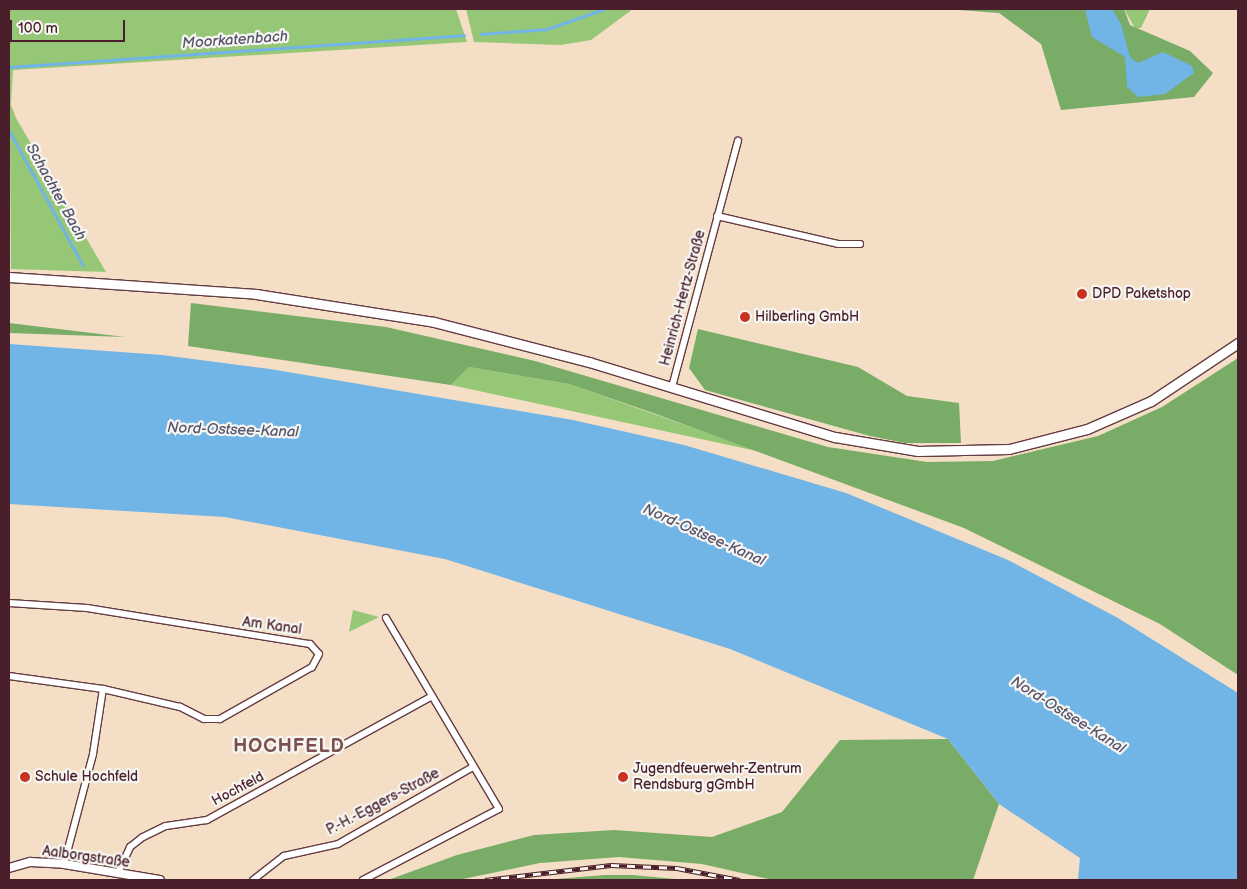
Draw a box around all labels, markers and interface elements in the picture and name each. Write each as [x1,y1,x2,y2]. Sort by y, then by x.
scale bar [12,10,128,42]
text: 100 m [18,19,58,38]
water label: Moorkatenbach [181,27,289,53]
water label: Schachter Bach [22,140,90,244]
street label: Heinrich-Hertz-Straße [657,228,709,368]
place label: DPD Paketshop [1092,286,1191,302]
marker: DPD Paketshop [1076,288,1088,300]
place label: Hilberling GmbH [755,309,859,325]
marker: Hilberling GmbH [739,311,751,323]
water label: Nord-Ostsee-Kanal [167,419,299,441]
water label: Nord-Ostsee-Kanal [640,500,768,570]
street label: Am Kanal [241,614,303,638]
water label: Nord-Ostsee-Kanal [1007,673,1129,757]
district label: HOCHFELD [232,736,346,758]
place label: Jugendfeuerwehr-Zentrum Rendsburg gGmbH [633,761,802,794]
street label: P.-H.-Eggers-Straße [324,765,442,839]
street label: Hochfeld [209,768,267,810]
place label: Schule Hochfeld [35,769,138,785]
marker: Schule Hochfeld [19,771,31,783]
marker: Jugendfeuerwehr-Zentrum Rendsburg gGmbH [617,771,629,783]
street label: Aalborgstraße [41,843,131,871]

